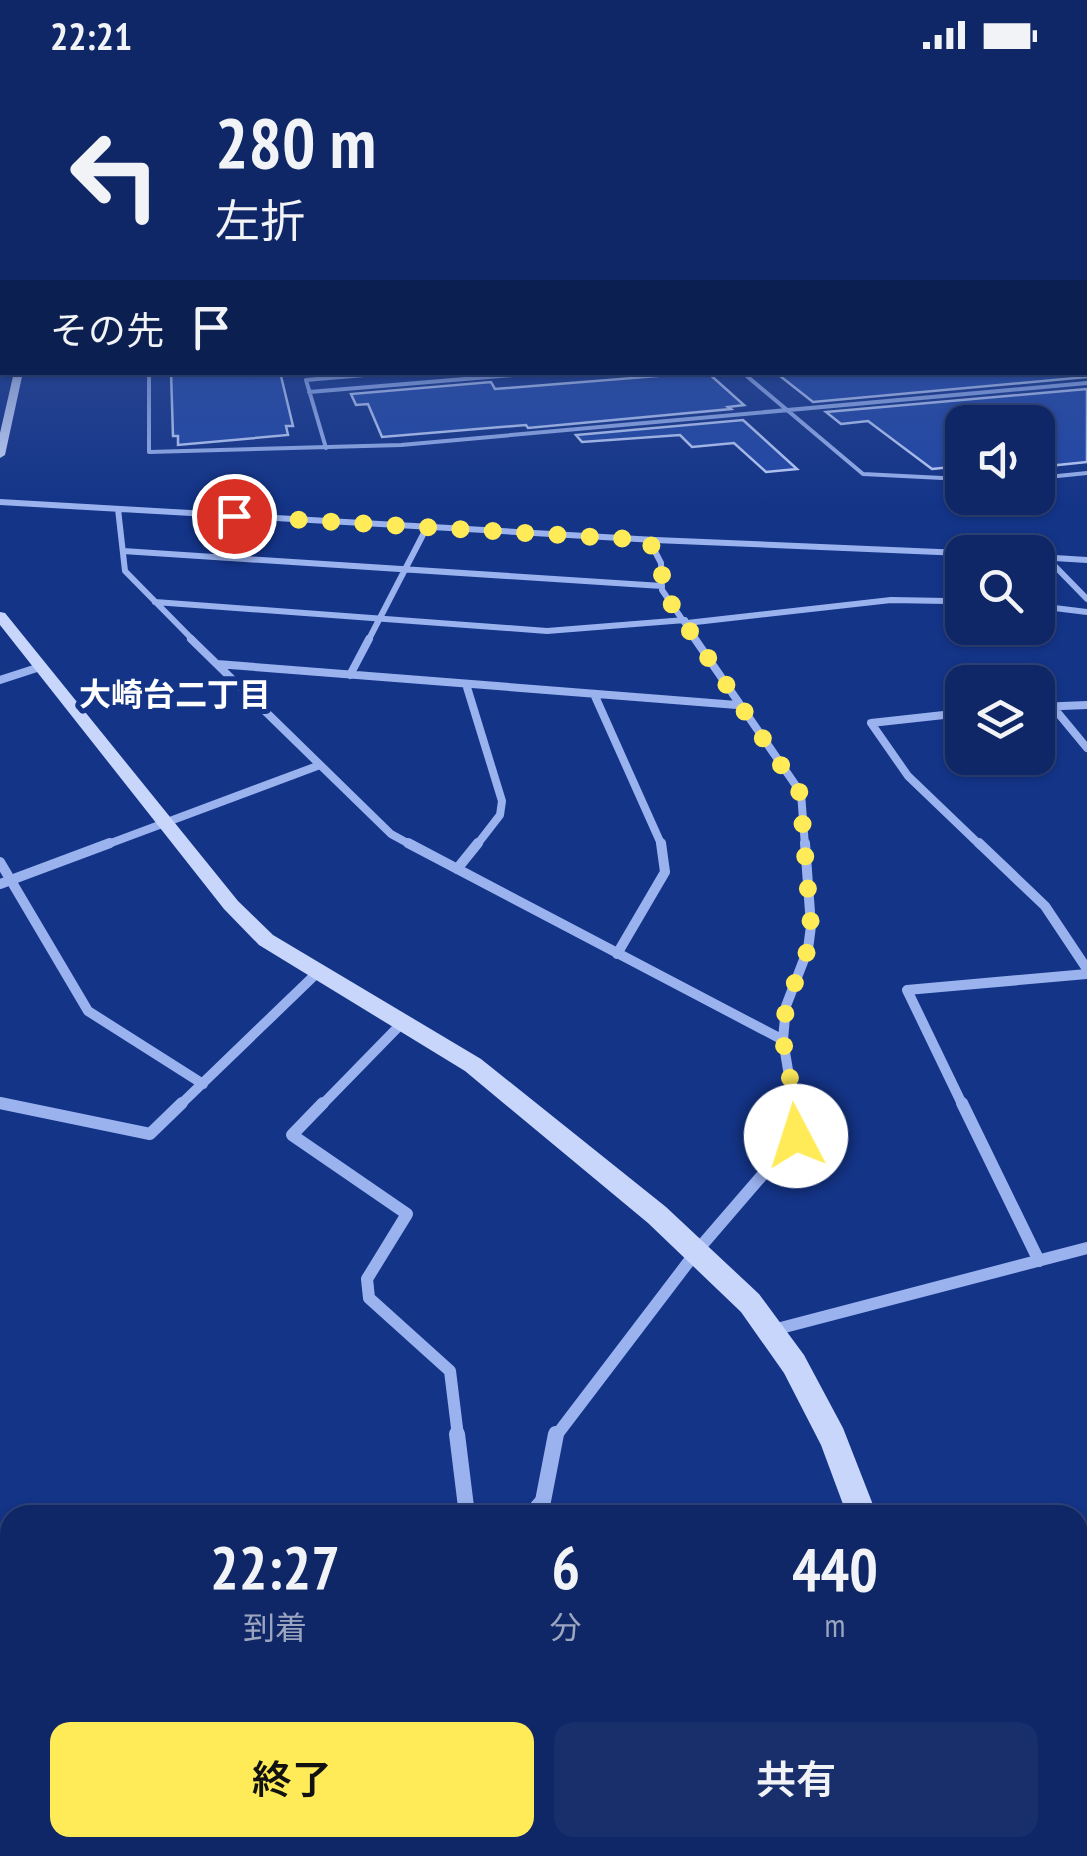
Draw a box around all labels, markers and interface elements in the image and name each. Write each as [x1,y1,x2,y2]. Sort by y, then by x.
text: 22:21 [50,11,132,60]
text: 280 m [215,97,376,187]
icon: left [50,110,180,240]
text: 左折 [215,191,305,249]
icon: arrive [184,300,239,355]
text: その先 [50,305,164,354]
map controls [945,405,1055,775]
button: sound [945,405,1055,515]
pin [192,474,277,559]
icon: arrive [207,489,262,544]
button: search [945,535,1055,645]
button: layers [945,665,1055,775]
district label: 大崎台二丁目 [79,673,271,715]
position arrow [744,1084,848,1188]
text: 22:27 [210,1528,340,1606]
text: 6 [552,1528,580,1606]
text: 440 [792,1530,878,1608]
text: m [824,1604,845,1646]
text: 到着 [243,1606,307,1648]
text: 分 [550,1606,582,1648]
button: 終了 [50,1722,534,1837]
button: 共有 [554,1722,1038,1837]

